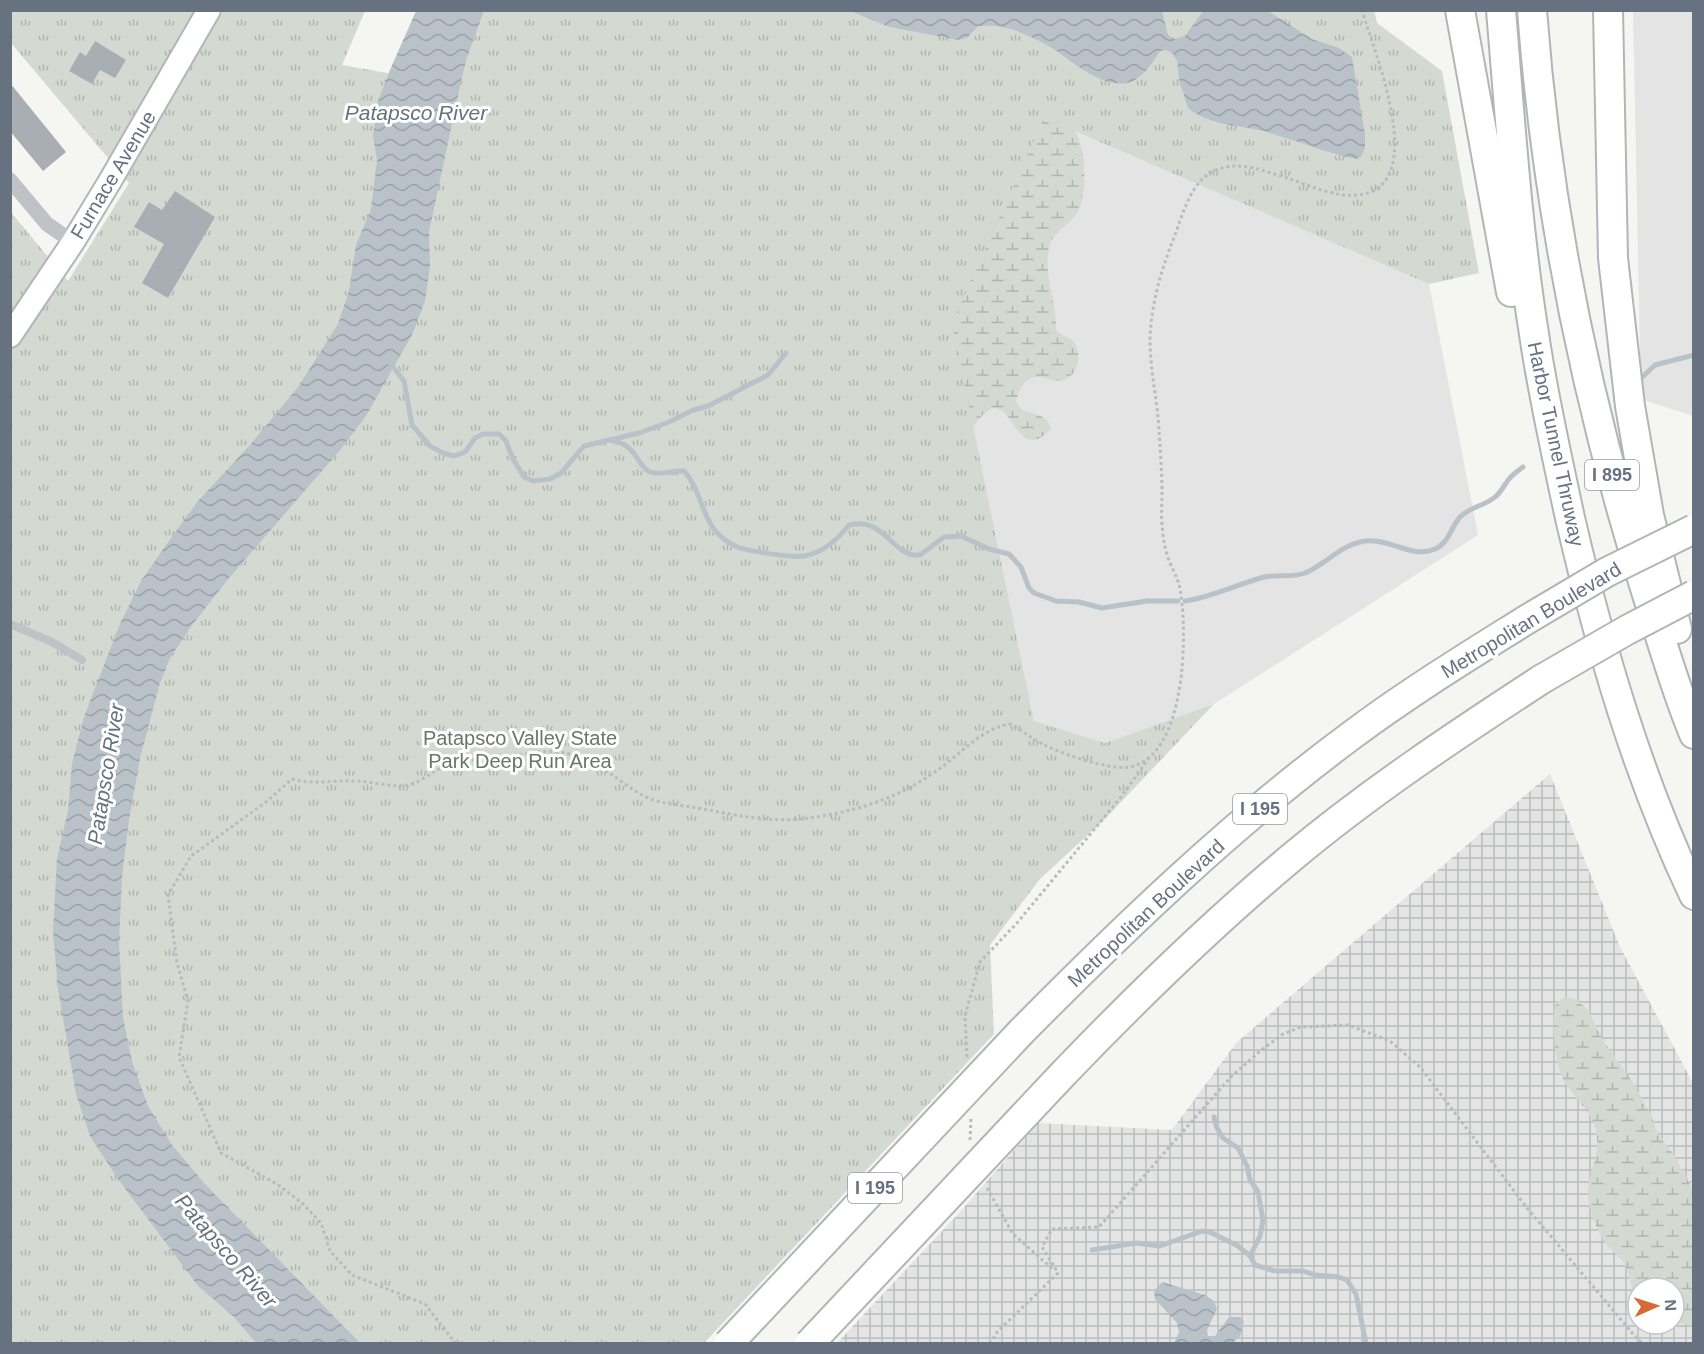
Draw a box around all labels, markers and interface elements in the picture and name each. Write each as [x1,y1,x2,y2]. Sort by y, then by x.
water label: Patapsco River [345,101,488,124]
street label: Furnace Avenue [66,107,160,243]
street label: Harbor Tunnel Thruway [1524,340,1588,548]
road number: I 895 [1585,460,1639,490]
street label: Metropolitan Boulevard [1437,558,1625,682]
water label: Patapsco River [83,701,128,846]
park label: Patapsco Valley State Park Deep Run Area [423,727,617,772]
road number: I 195 [1233,794,1287,824]
street label: Metropolitan Boulevard [1063,835,1229,991]
road number: I 195 [848,1173,902,1203]
water label: Patapsco River [171,1189,282,1313]
north arrow [1626,1276,1686,1336]
text: N [1662,1299,1679,1311]

